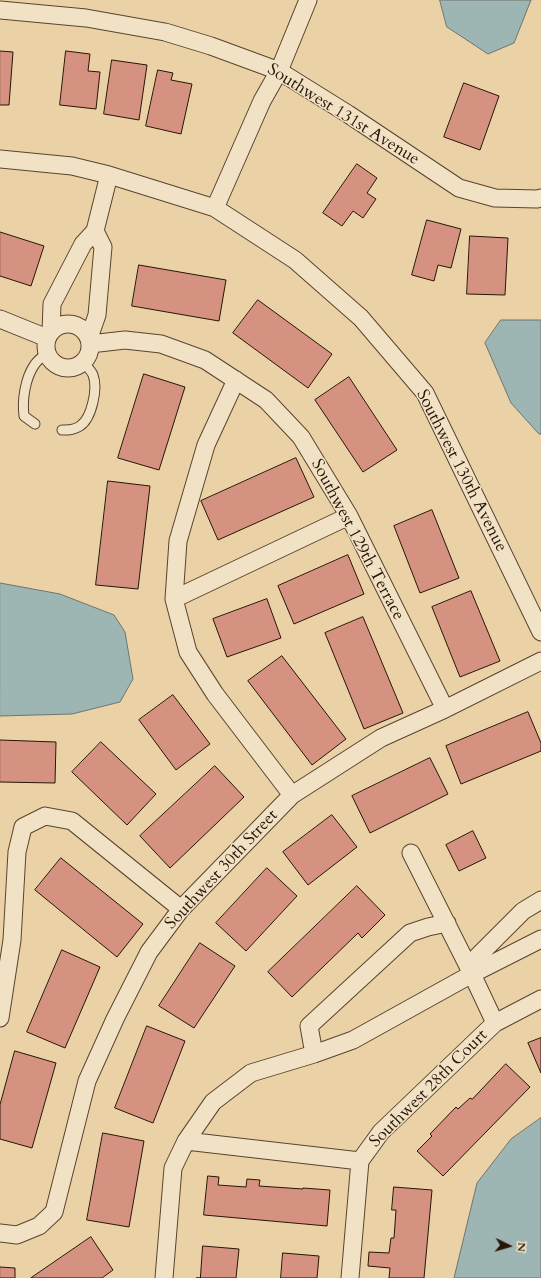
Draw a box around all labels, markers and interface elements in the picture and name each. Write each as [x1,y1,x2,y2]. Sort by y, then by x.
street label: Southwest 131st Avenue [263,60,423,170]
street label: Southwest 130th Avenue [411,387,511,555]
street label: Southwest 129th Terrace [306,456,408,624]
street label: Southwest 30th Street [161,806,283,934]
street label: Southwest 28th Court [366,1026,492,1152]
north arrow [489,1226,529,1266]
text: N [514,1242,529,1252]

